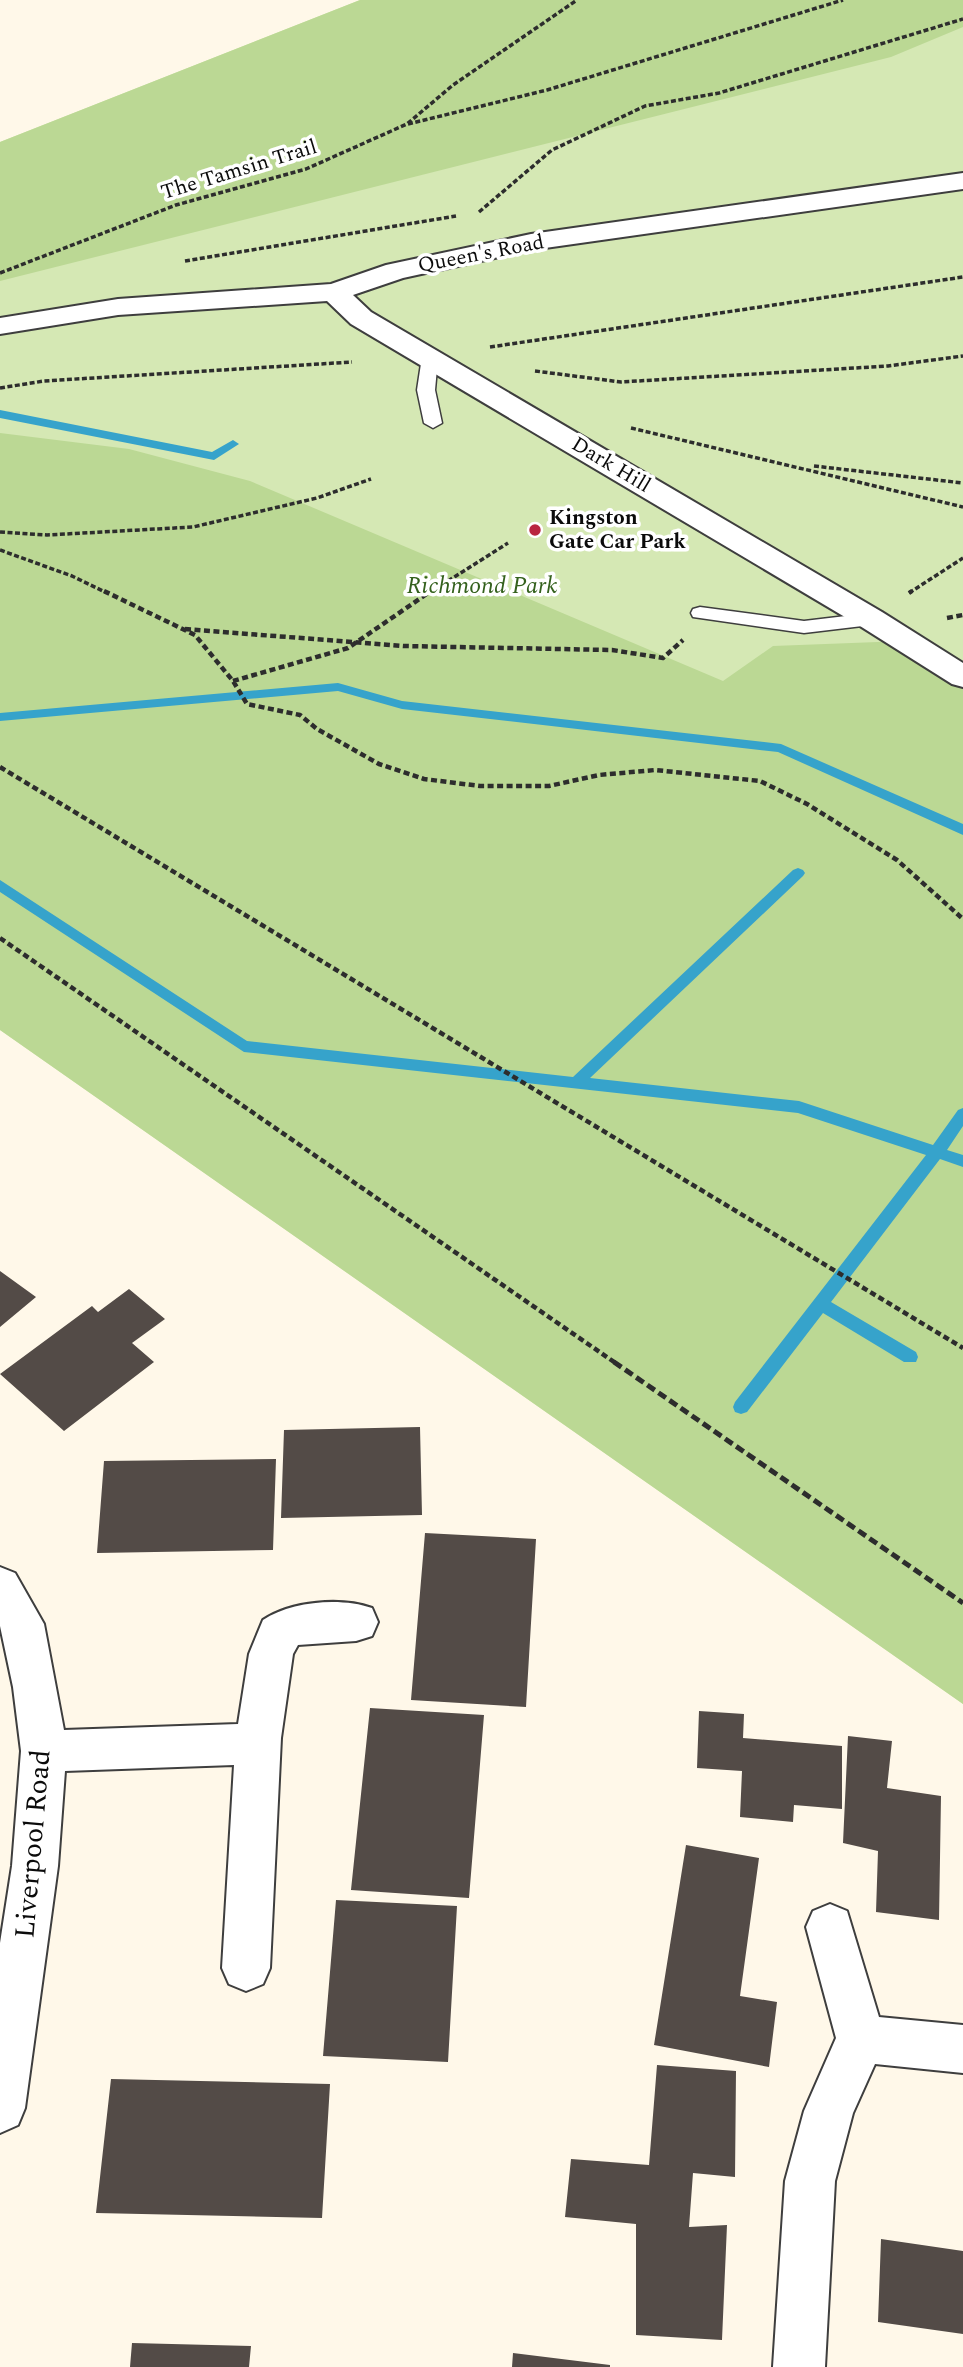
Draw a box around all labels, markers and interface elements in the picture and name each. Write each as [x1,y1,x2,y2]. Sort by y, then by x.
street label: The Tamsin Trail [157,131,321,209]
street label: Queen's Road [415,226,547,282]
street label: Dark Hill [565,429,657,501]
place label: Kingston Gate Car Park [549,502,686,558]
marker: Kingston Gate Car Park [527,522,543,538]
park label: Richmond Park [407,568,557,604]
street label: Liverpool Road [3,1748,63,1940]

